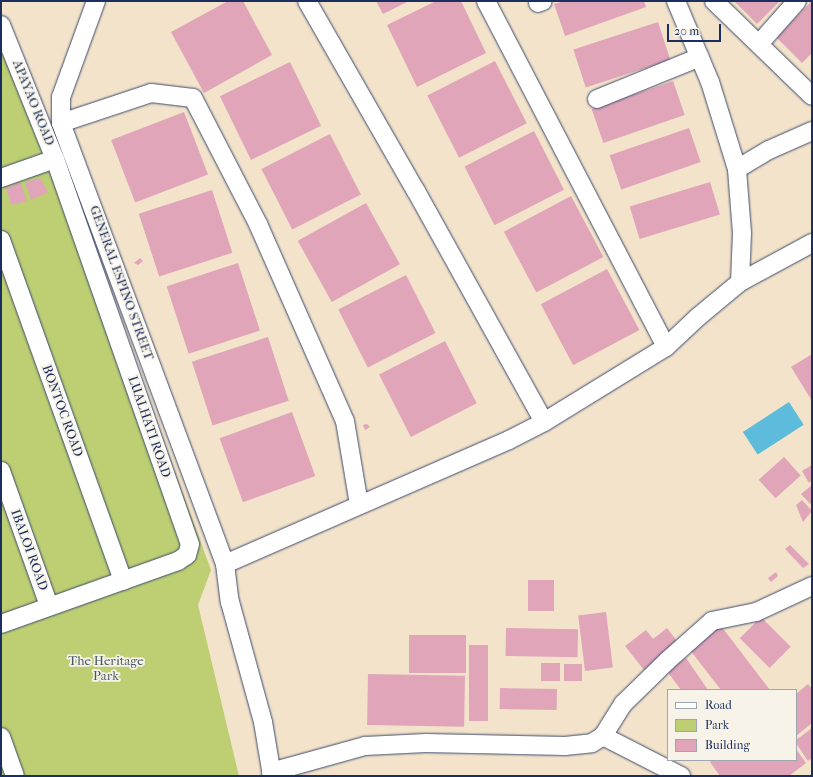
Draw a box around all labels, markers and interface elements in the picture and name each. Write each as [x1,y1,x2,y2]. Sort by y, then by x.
scale bar [669,16,723,42]
text: 20 m [674,24,699,38]
street label: APAYAO ROAD [9,58,57,148]
street label: GENERAL ESPINO STREET [86,204,156,362]
street label: BONTOC ROAD [38,363,86,459]
street label: LUALHATI ROAD [124,374,174,480]
street label: IBALOI ROAD [7,507,51,593]
park label: The Heritage Park [68,654,144,685]
legend [667,689,797,761]
text: Road [705,698,732,712]
text: Park [705,718,729,732]
text: Building [705,738,750,752]

